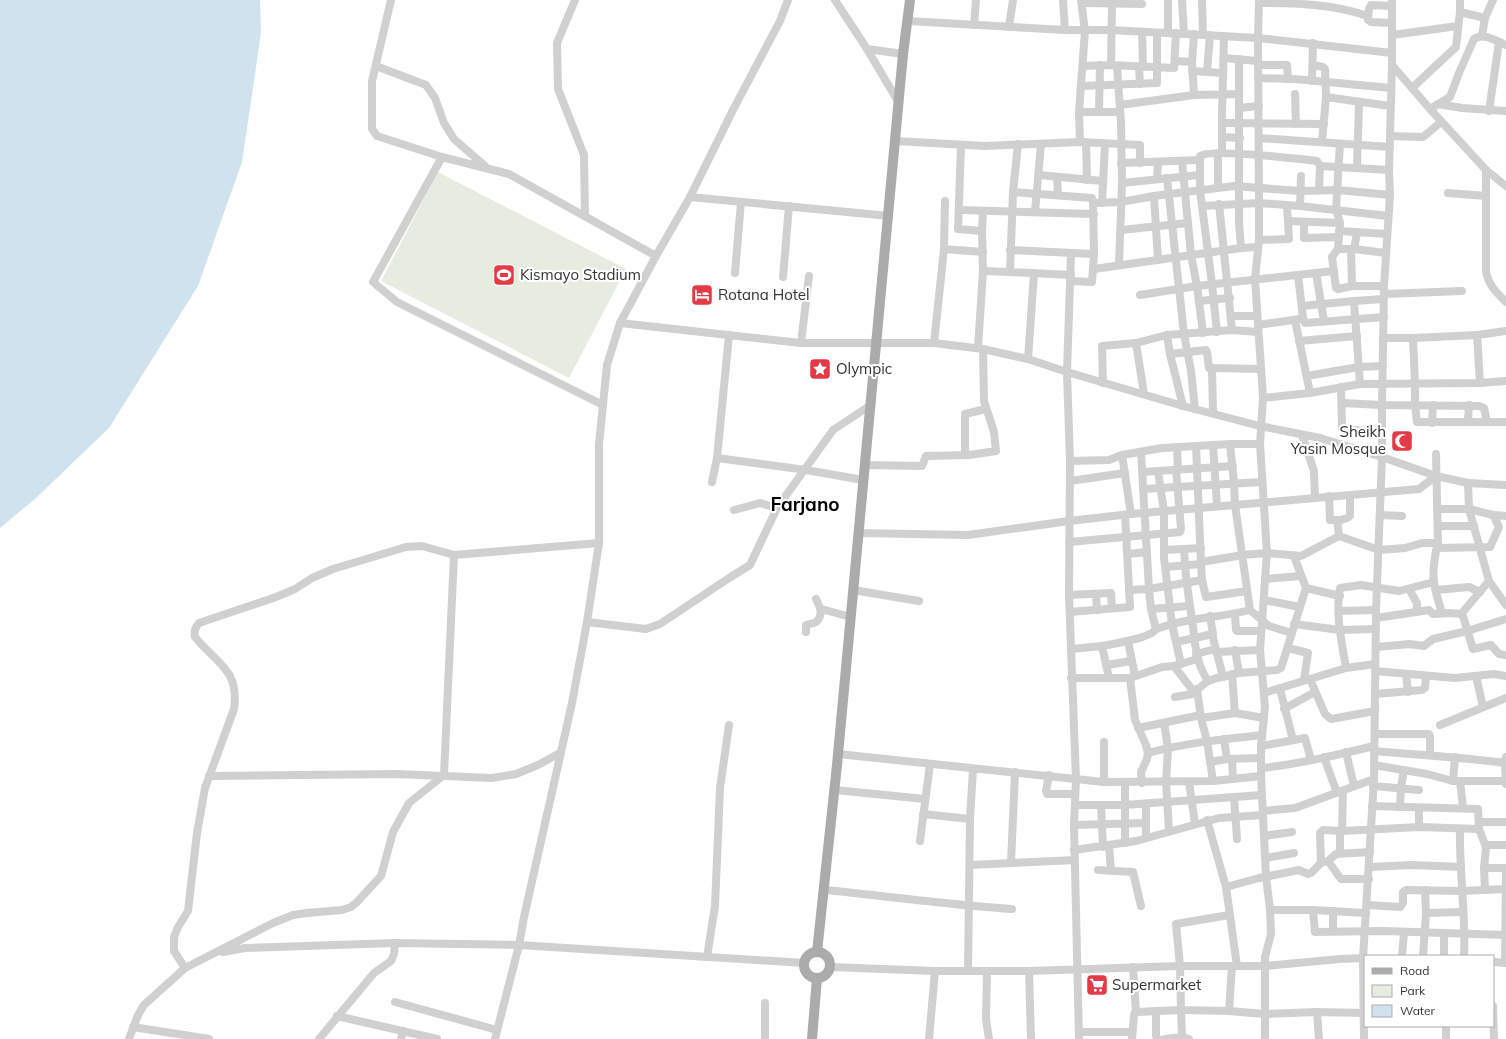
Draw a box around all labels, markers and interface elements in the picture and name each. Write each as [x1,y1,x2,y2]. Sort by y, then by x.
sports icon: Kismayo Stadium [491,262,517,288]
place label: Kismayo Stadium [520,265,641,284]
hotel icon: Rotana Hotel [689,282,715,308]
place label: Rotana Hotel [718,285,810,304]
place icon: Olympic [807,356,833,382]
place label: Olympic [836,359,892,378]
place label: Sheikh Yasin Mosque [1290,422,1386,458]
mosque icon: Sheikh Yasin Mosque [1389,428,1415,454]
district label: Farjano [770,492,840,516]
legend [1364,955,1494,1027]
text: Road [1400,963,1429,978]
supermarket icon: Supermarket [1084,972,1110,998]
place label: Supermarket [1112,975,1201,994]
text: Park [1400,983,1426,998]
text: Water [1400,1003,1436,1018]

